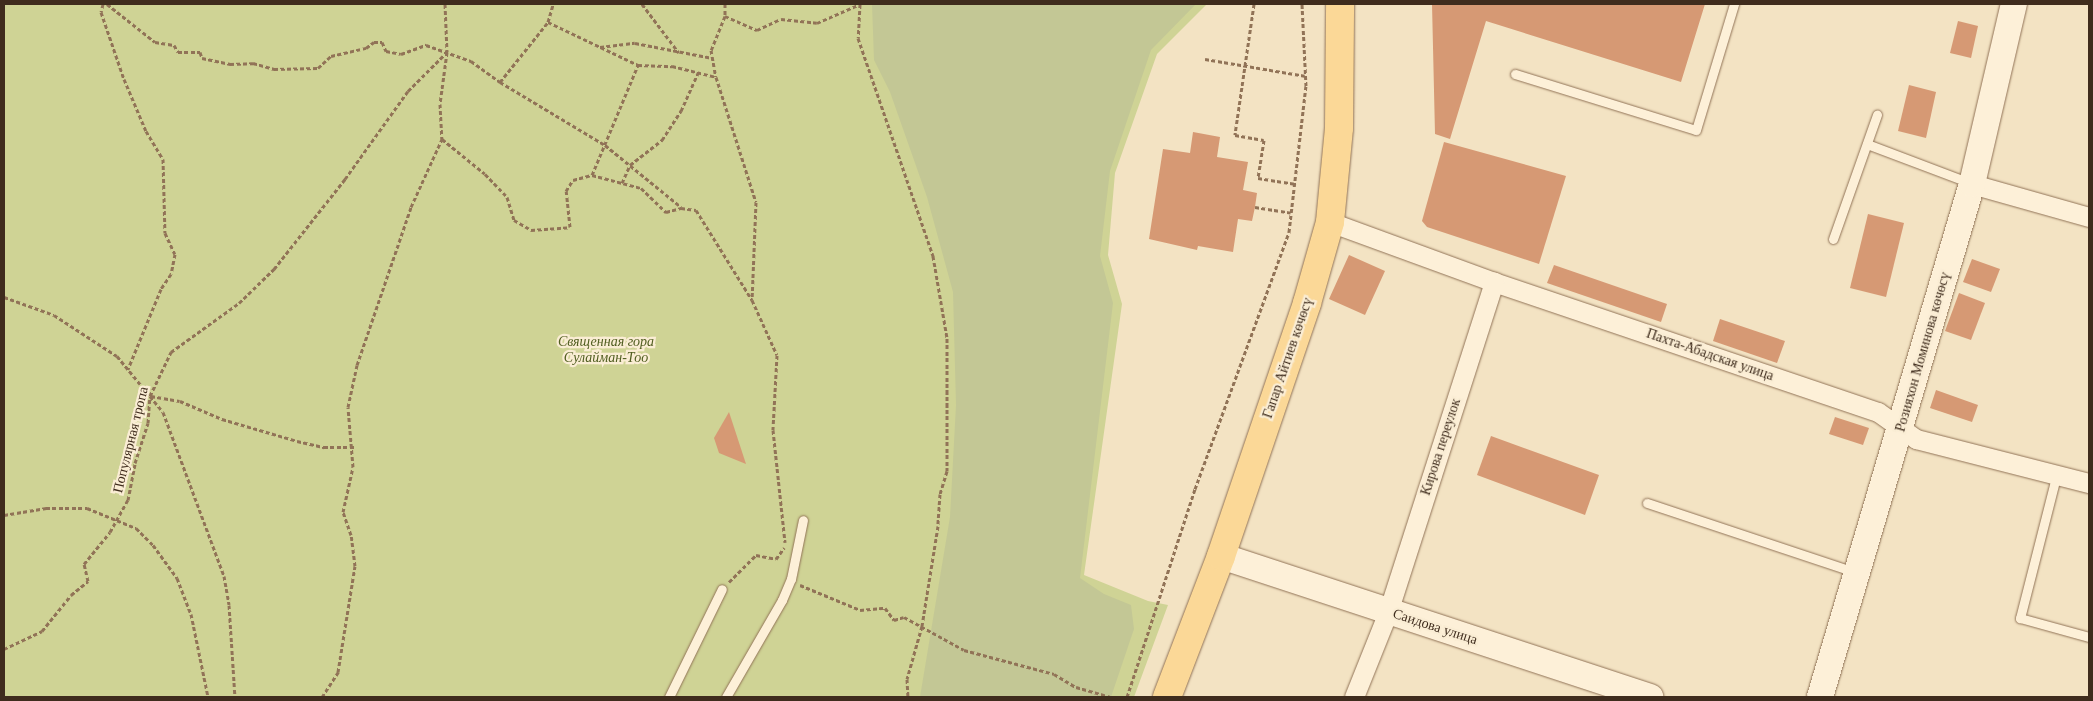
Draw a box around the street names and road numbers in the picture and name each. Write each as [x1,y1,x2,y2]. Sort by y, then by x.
street label: Розияхон Моминова көчөсү [1892,270,1954,434]
street label: Гапар Айтиев көчөсү [1259,295,1317,421]
street label: Пахта-Абадская улица [1644,325,1776,385]
street label: Популярная тропа [110,385,152,495]
street label: Кирова переулок [1417,397,1465,497]
street label: Саидова улица [1391,605,1479,649]

